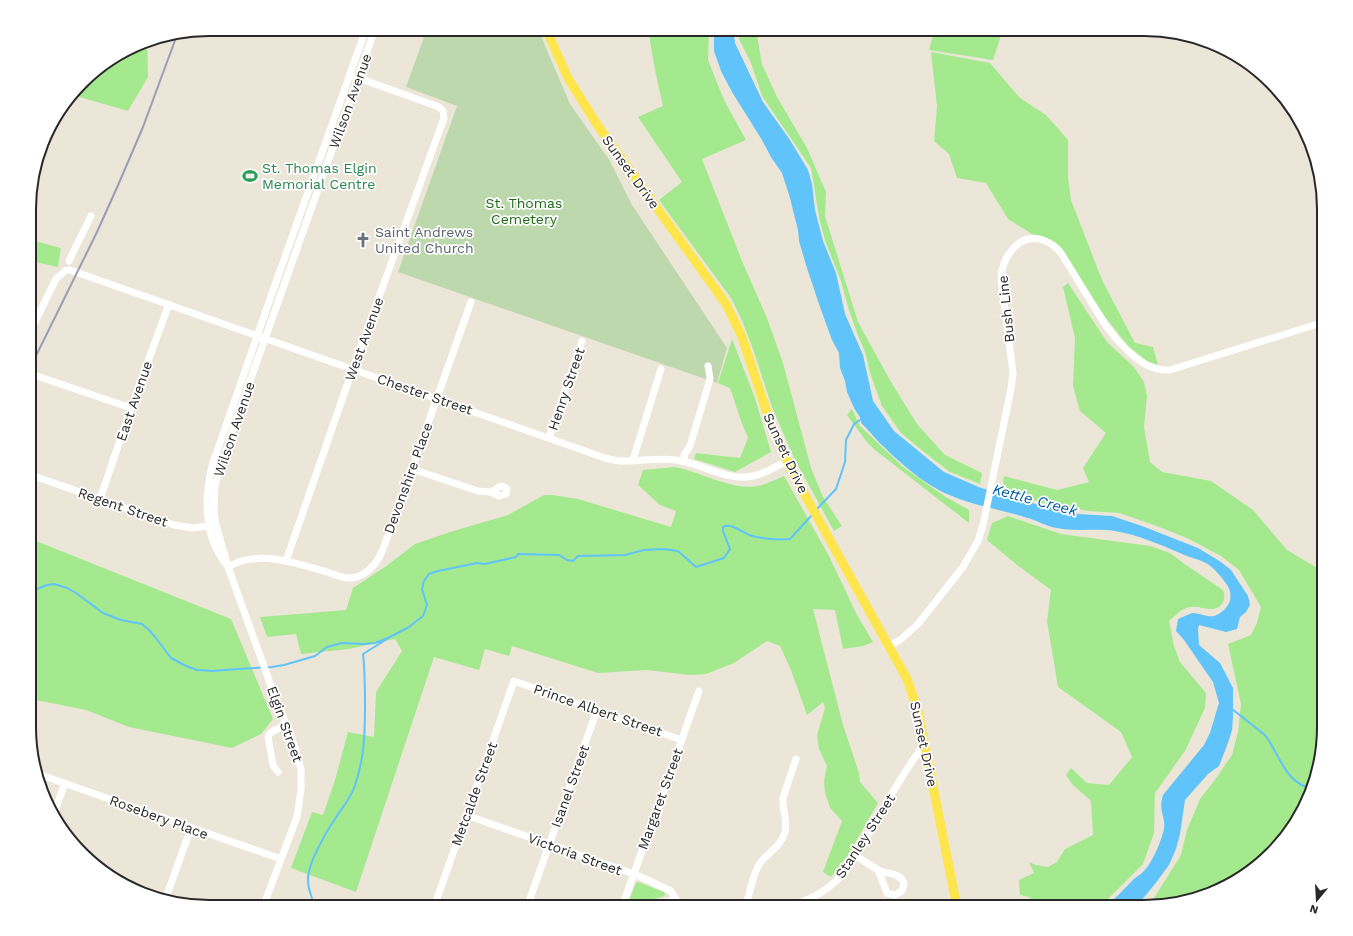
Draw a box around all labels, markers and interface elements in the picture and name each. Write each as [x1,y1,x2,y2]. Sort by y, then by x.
street label: Wilson Avenue [325,51,375,151]
street label: Sunset Drive [599,132,663,212]
place label: St. Thomas Elgin Memorial Centre [262,160,377,192]
sports icon: St. Thomas Elgin Memorial Centre [241,167,259,185]
park label: St. Thomas Cemetery [486,195,562,227]
place label: Saint Andrews United Church [375,224,474,256]
church icon: Saint Andrews United Church [354,231,372,249]
street label: Bush Line [995,275,1017,343]
street label: West Avenue [341,295,387,383]
street label: Henry Street [544,345,588,432]
street label: East Avenue [113,359,155,443]
street label: Chester Street [375,370,475,418]
street label: Wilson Avenue [210,379,258,479]
street label: Sunset Drive [760,410,812,496]
street label: Devonshire Place [380,420,436,536]
water label: Kettle Creek [991,480,1080,520]
street label: Regent Street [76,484,170,530]
street label: Prince Albert Street [531,680,665,740]
street label: Elgin Street [264,684,306,764]
street label: Sunset Drive [907,700,941,788]
street label: Metcalde Street [448,740,500,848]
street label: Isanel Street [548,742,592,830]
street label: Margaret Street [634,746,686,852]
street label: Stanley Street [832,791,898,881]
street label: Rosebery Place [107,792,211,842]
street label: Victoria Street [526,830,624,878]
north arrow [1297,880,1337,920]
text: N [1308,902,1320,916]

